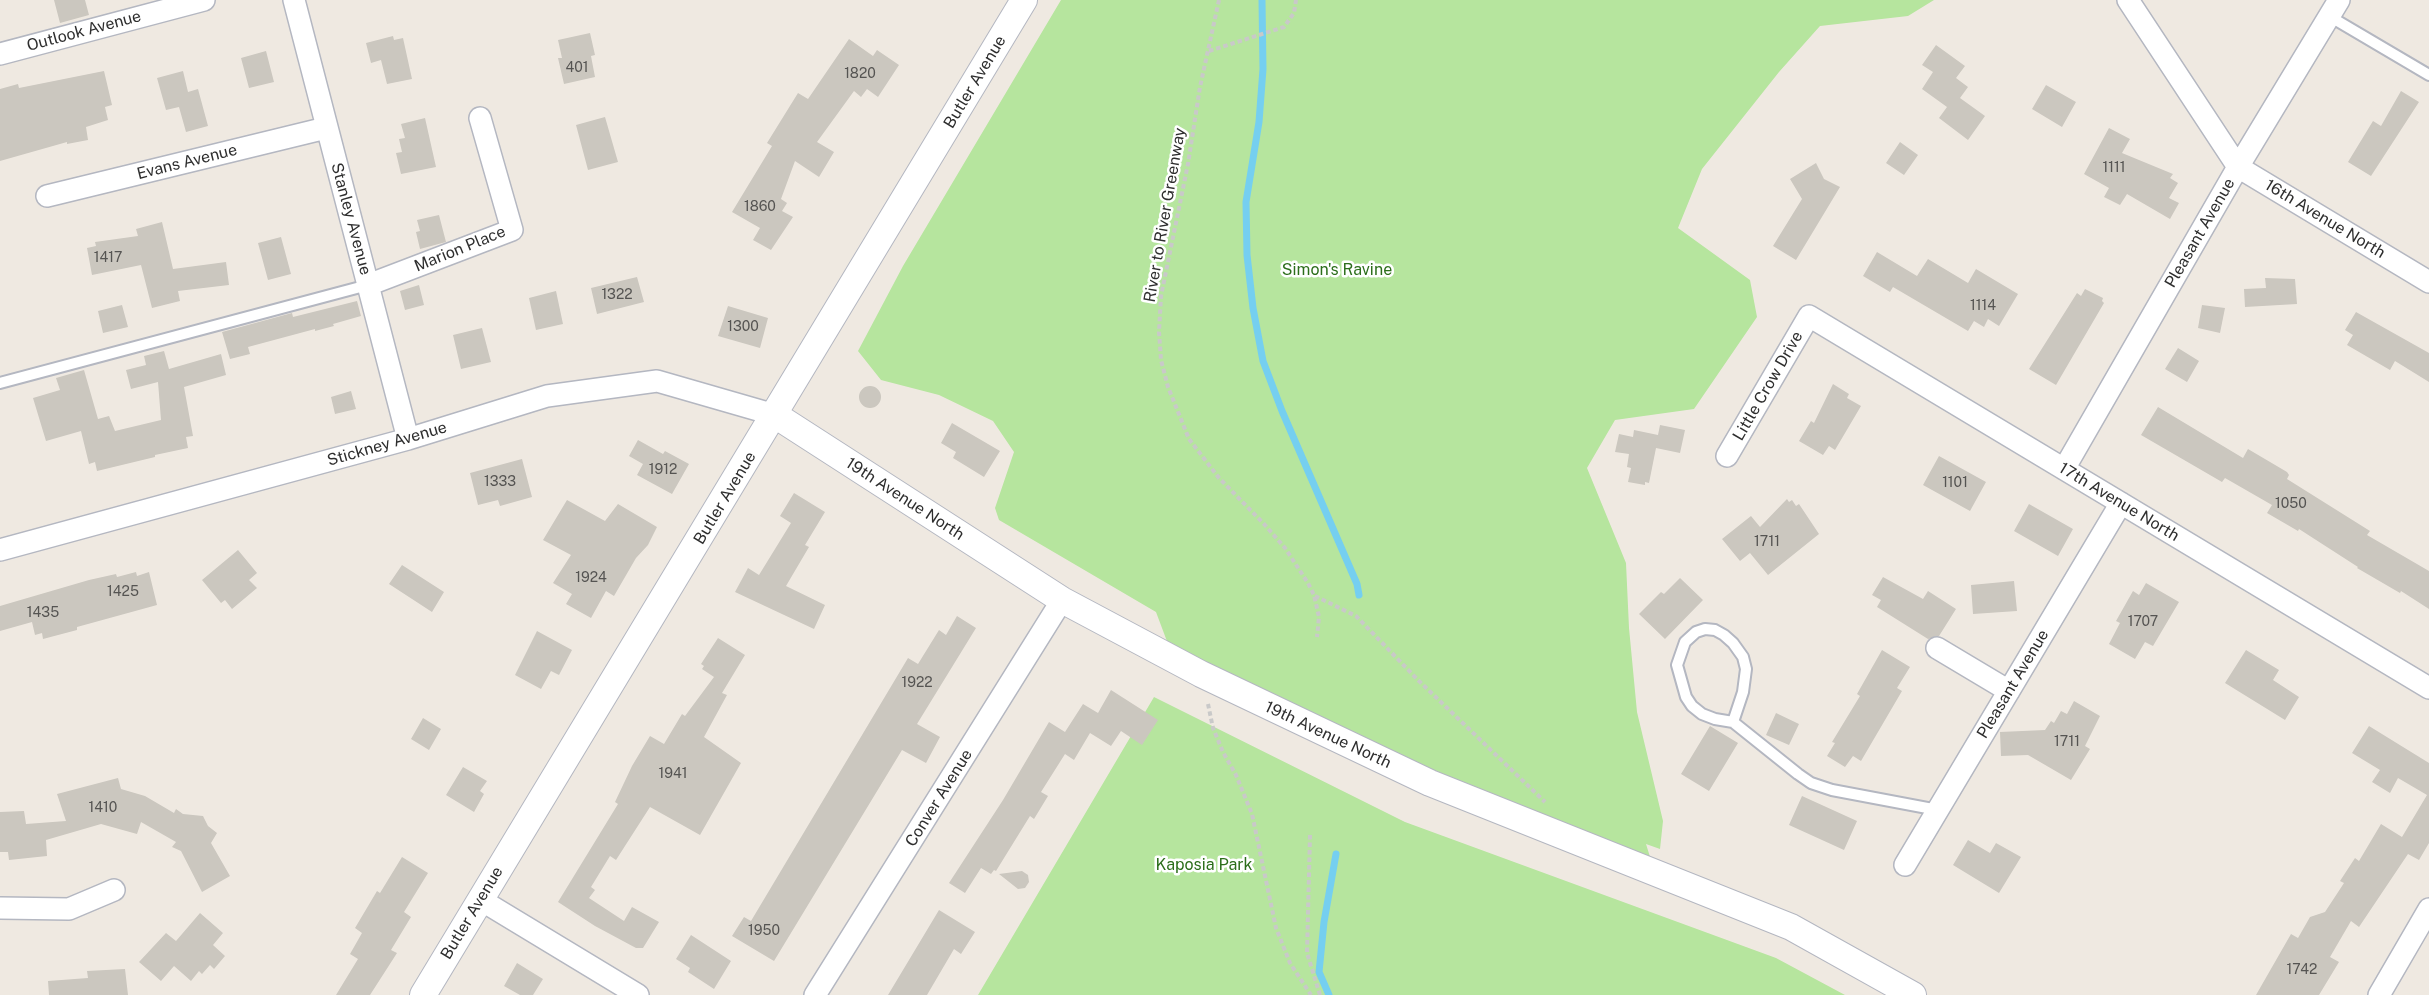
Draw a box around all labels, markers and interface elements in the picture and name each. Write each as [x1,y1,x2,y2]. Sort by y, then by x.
street label: Outlook Avenue [25,7,143,55]
street label: Butler Avenue [940,32,1010,132]
house number: 401 [565,60,589,76]
house number: 1820 [844,66,876,82]
street label: River to River Greenway [1140,126,1190,304]
street label: Evans Avenue [135,140,239,184]
house number: 1111 [2103,160,2125,176]
street label: Stanley Avenue [327,161,375,277]
street label: Pleasant Avenue [2161,175,2239,291]
street label: 16th Avenue North [2261,175,2389,263]
house number: 1860 [744,199,776,215]
street label: Marion Place [412,222,508,276]
house number: 1417 [94,250,122,266]
park label: Simon's Ravine [1282,260,1392,280]
house number: 1322 [601,287,633,303]
house number: 1114 [1970,298,1996,314]
house number: 1300 [727,319,759,335]
street label: Little Crow Drive [1729,328,1807,444]
street label: Stickney Avenue [325,418,449,470]
street label: Butler Avenue [690,448,760,548]
street label: 19th Avenue North [842,454,968,544]
street label: 17th Avenue North [2055,459,2183,545]
house number: 1912 [649,462,677,478]
house number: 1333 [484,474,516,490]
house number: 1101 [1942,475,1968,491]
house number: 1050 [2275,496,2307,512]
house number: 1711 [1754,534,1780,550]
house number: 1924 [575,570,607,586]
house number: 1425 [107,584,139,600]
house number: 1435 [27,605,59,621]
house number: 1707 [2128,614,2158,630]
street label: Pleasant Avenue [1973,626,2053,742]
house number: 1922 [901,675,933,691]
street label: 19th Avenue North [1262,697,1394,773]
house number: 1711 [2054,734,2080,750]
street label: Conver Avenue [901,746,977,850]
house number: 1941 [659,766,687,782]
house number: 1410 [89,800,117,816]
park label: Kaposia Park [1155,855,1253,875]
street label: Butler Avenue [437,863,507,963]
house number: 1950 [748,923,780,939]
house number: 1742 [2287,962,2317,978]

